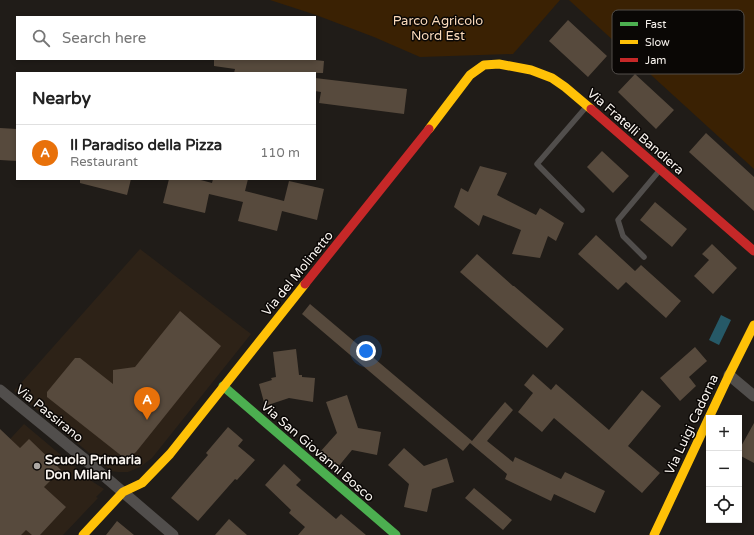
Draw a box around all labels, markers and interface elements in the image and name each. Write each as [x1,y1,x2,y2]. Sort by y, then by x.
legend [612,10,744,74]
park label: Parco Agricolo Nord Est [393,13,483,44]
search box [16,16,316,60]
text: Fast [645,18,666,31]
icon: search [30,27,52,49]
text: Search here [62,29,146,47]
text: Slow [645,36,670,49]
text: Jam [645,54,666,67]
street label: Via Fratelli Bandiera [584,85,687,178]
text: Nearby [32,88,91,109]
text: Il Paradiso della Pizza [70,136,222,154]
text: A [40,145,50,161]
text: 110 m [260,145,300,161]
text: Restaurant [70,154,138,170]
street label: Via del Molinetto [259,228,337,319]
your location [356,341,376,361]
street label: Via Luigi Cadorna [662,372,722,477]
street label: Via Passirano [12,382,86,446]
pin: A [134,387,160,420]
street label: Via San Giovanni Bosco [257,398,377,505]
map controls [706,415,742,523]
button: + [706,415,742,451]
button: − [706,451,742,487]
place label: Scuola Primaria Don Milani [45,452,141,483]
marker: Scuola Primaria Don Milani [32,461,42,471]
button: locate [706,487,742,523]

